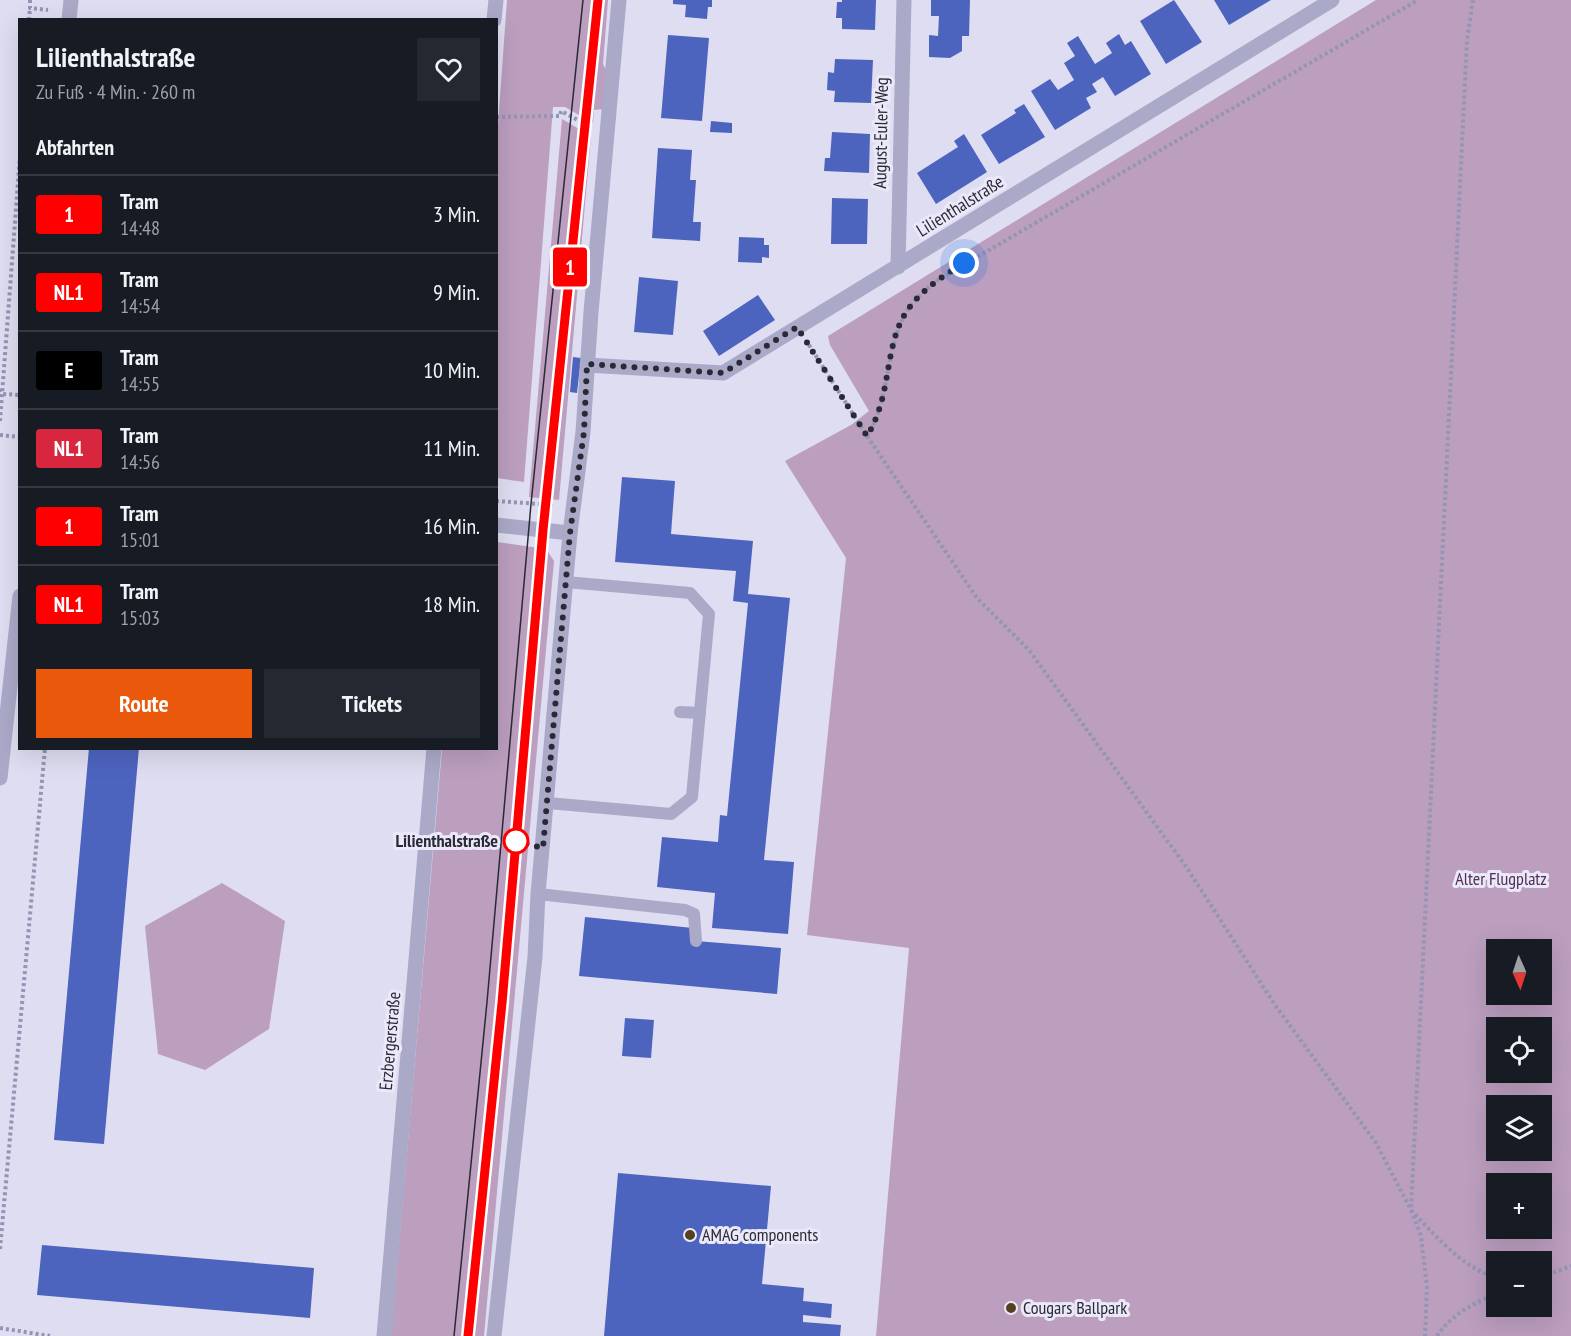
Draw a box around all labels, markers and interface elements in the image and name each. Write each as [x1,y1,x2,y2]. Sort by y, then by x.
text: Lilienthalstraße [36,38,196,75]
button: heart [417,38,480,101]
street label: August-Euler-Weg [868,77,893,189]
text: Zu Fuß · 4 Min. · 260 m [36,79,195,105]
text: Abfahrten [36,133,114,161]
street label: Lilienthalstraße [912,170,1008,241]
text: Tram [120,187,159,215]
text: 3 Min. [433,200,480,228]
text: 1 [64,201,74,228]
text: 14:48 [120,215,160,241]
line badge: 1 [550,248,590,286]
your location [949,248,979,278]
text: 1 [565,254,575,281]
text: Tram [120,265,159,293]
text: 9 Min. [433,278,480,306]
text: NL1 [54,279,84,306]
text: 14:54 [120,293,160,319]
text: Tram [120,343,159,371]
text: 10 Min. [423,356,480,384]
text: E [64,357,74,384]
text: 14:55 [120,371,160,397]
text: Tram [120,421,159,449]
text: 11 Min. [423,434,480,462]
text: NL1 [54,435,84,462]
text: 14:56 [120,449,160,475]
text: Tram [120,499,159,527]
text: 16 Min. [423,512,480,540]
text: 1 [64,513,74,540]
text: 15:01 [120,527,160,553]
text: Tram [120,577,159,605]
text: 18 Min. [423,590,480,618]
text: NL1 [54,591,84,618]
text: 15:03 [120,605,160,631]
button: Route [36,669,252,738]
button: Tickets [264,669,480,738]
marker: Lilienthalstraße [503,828,529,854]
place label: Lilienthalstraße [395,829,498,852]
park label: Alter Flugplatz [1455,867,1547,890]
north arrow [1486,939,1552,1005]
map controls [1486,939,1552,1317]
street label: Erzbergerstraße [374,991,405,1091]
button: locate [1486,1017,1552,1083]
button: layers [1486,1095,1552,1161]
button: + [1486,1173,1552,1239]
place label: AMAG components [702,1223,818,1246]
marker: AMAG components [683,1228,697,1242]
button: − [1486,1251,1552,1317]
place label: Cougars Ballpark [1023,1296,1127,1319]
marker: Cougars Ballpark [1004,1301,1018,1315]

